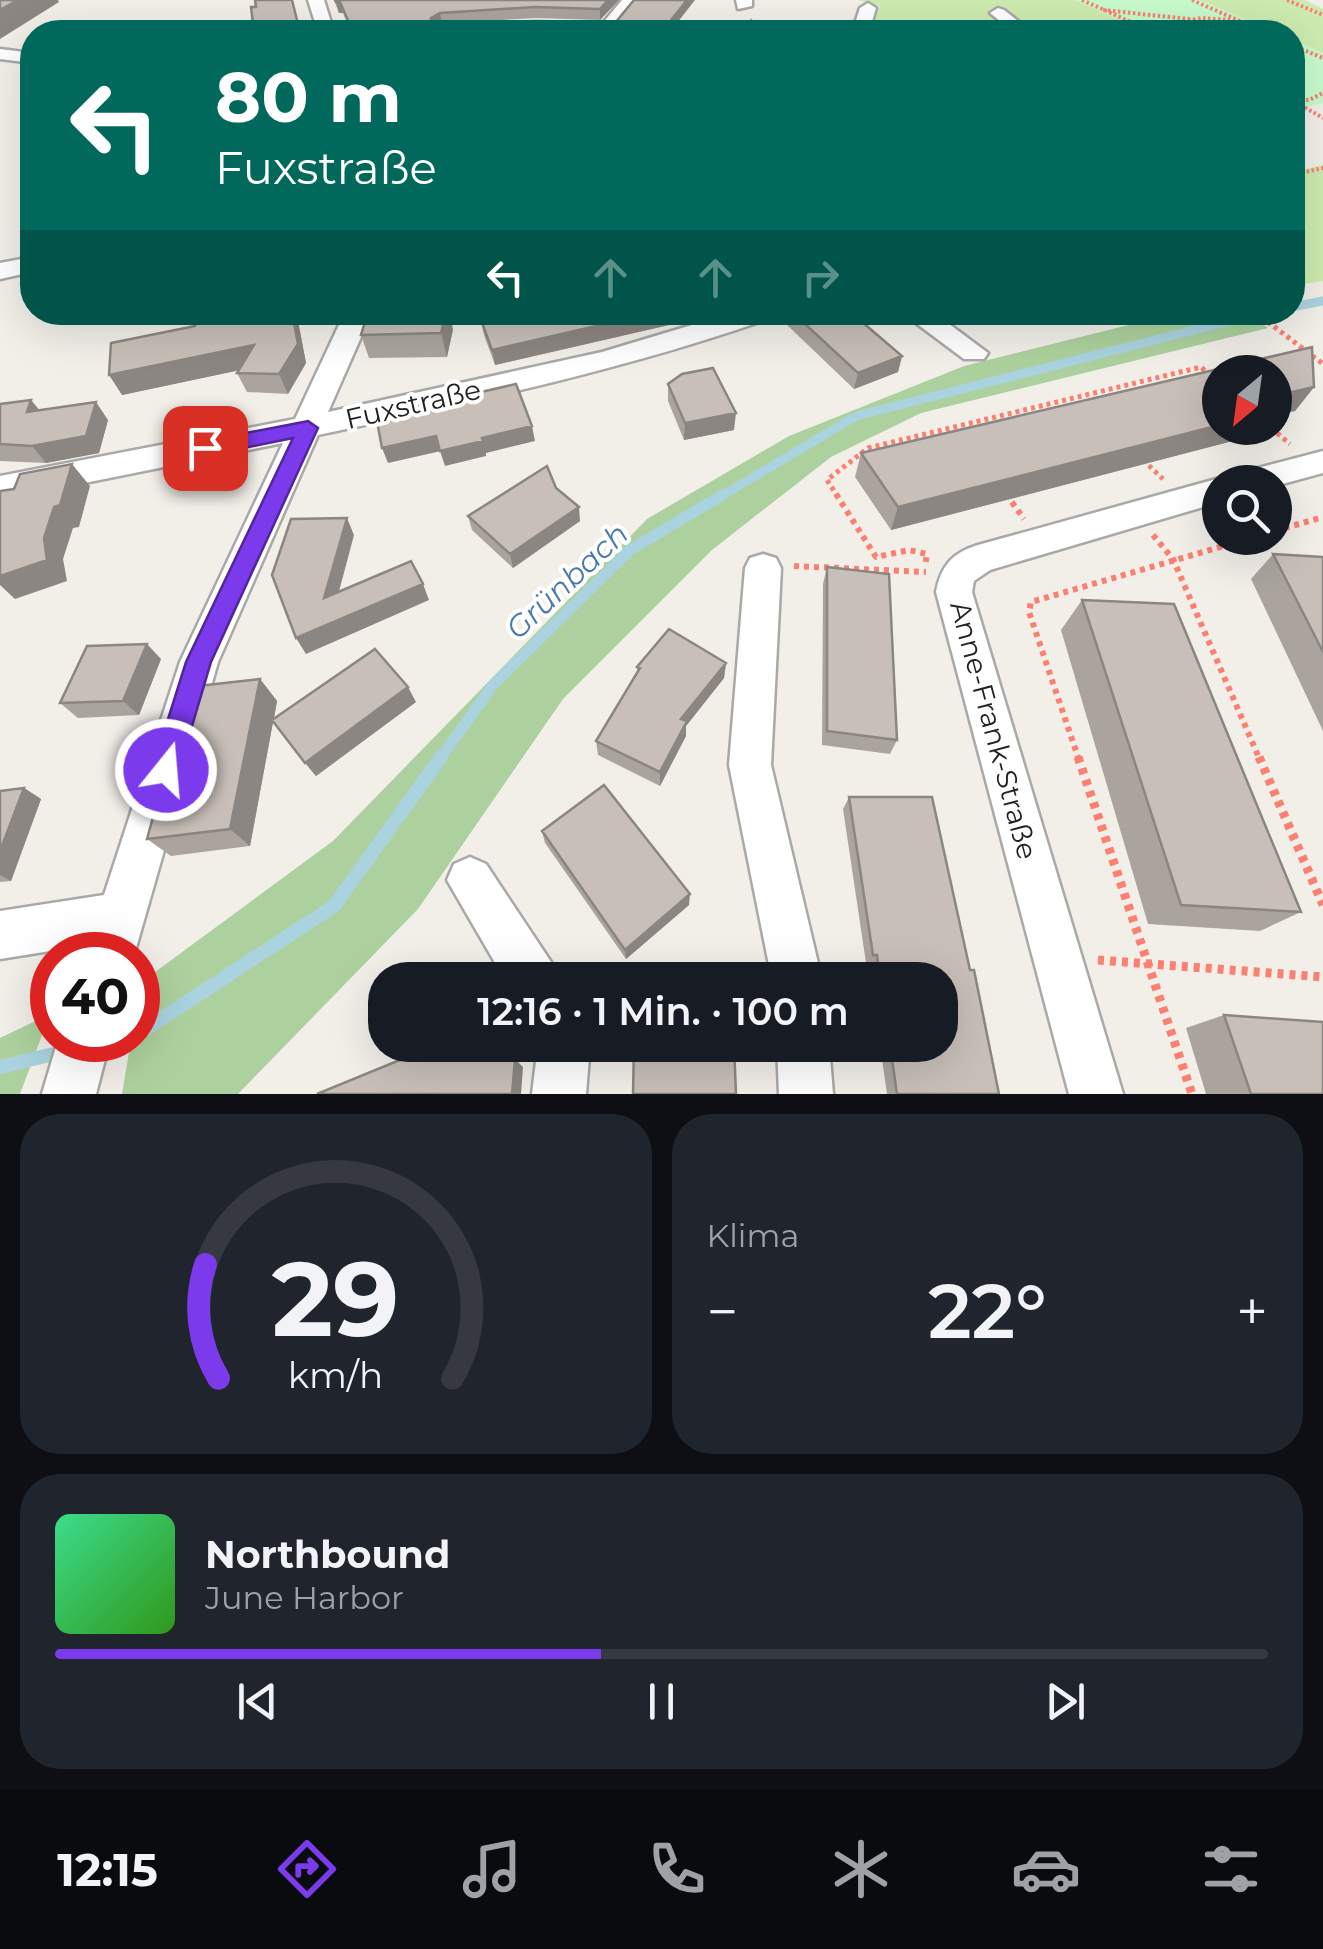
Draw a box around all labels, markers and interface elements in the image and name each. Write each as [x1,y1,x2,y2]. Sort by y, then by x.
text: 80 m [215,54,402,140]
icon: left [50,60,180,190]
text: Fuxstraße [215,140,437,195]
icon: left [478,250,533,305]
icon: ahead [583,250,638,305]
icon: ahead [688,250,743,305]
icon: right [793,250,848,305]
north arrow [1202,355,1292,445]
map controls [1202,355,1292,555]
street label: Fuxstraße [342,372,484,436]
pin [163,406,248,491]
icon: arrive [178,421,233,476]
button: search [1202,465,1292,555]
water label: Grünbach [498,515,636,647]
street label: Anne-Frank-Straße [943,597,1045,863]
position arrow [114,718,218,822]
speed limit sign: 40 [30,932,160,1062]
text: 12:16 · 1 Min. · 100 m [477,988,849,1035]
text: Klima [707,1216,799,1255]
text: 29 [272,1235,400,1362]
text: 22° [928,1265,1047,1357]
text: − [707,1278,738,1345]
text: + [1236,1278,1268,1345]
text: km/h [288,1353,383,1397]
text: Northbound [205,1531,450,1578]
text: June Harbor [205,1578,404,1617]
icon: previous [230,1674,285,1729]
icon: pause [634,1674,689,1729]
icon: next [1038,1674,1093,1729]
icon: directions [272,1834,342,1904]
icon: music [457,1834,527,1904]
icon: phone [642,1834,712,1904]
icon: climate [826,1834,896,1904]
icon: car [1011,1834,1081,1904]
icon: filters [1196,1834,1266,1904]
text: 12:15 [57,1842,158,1897]

